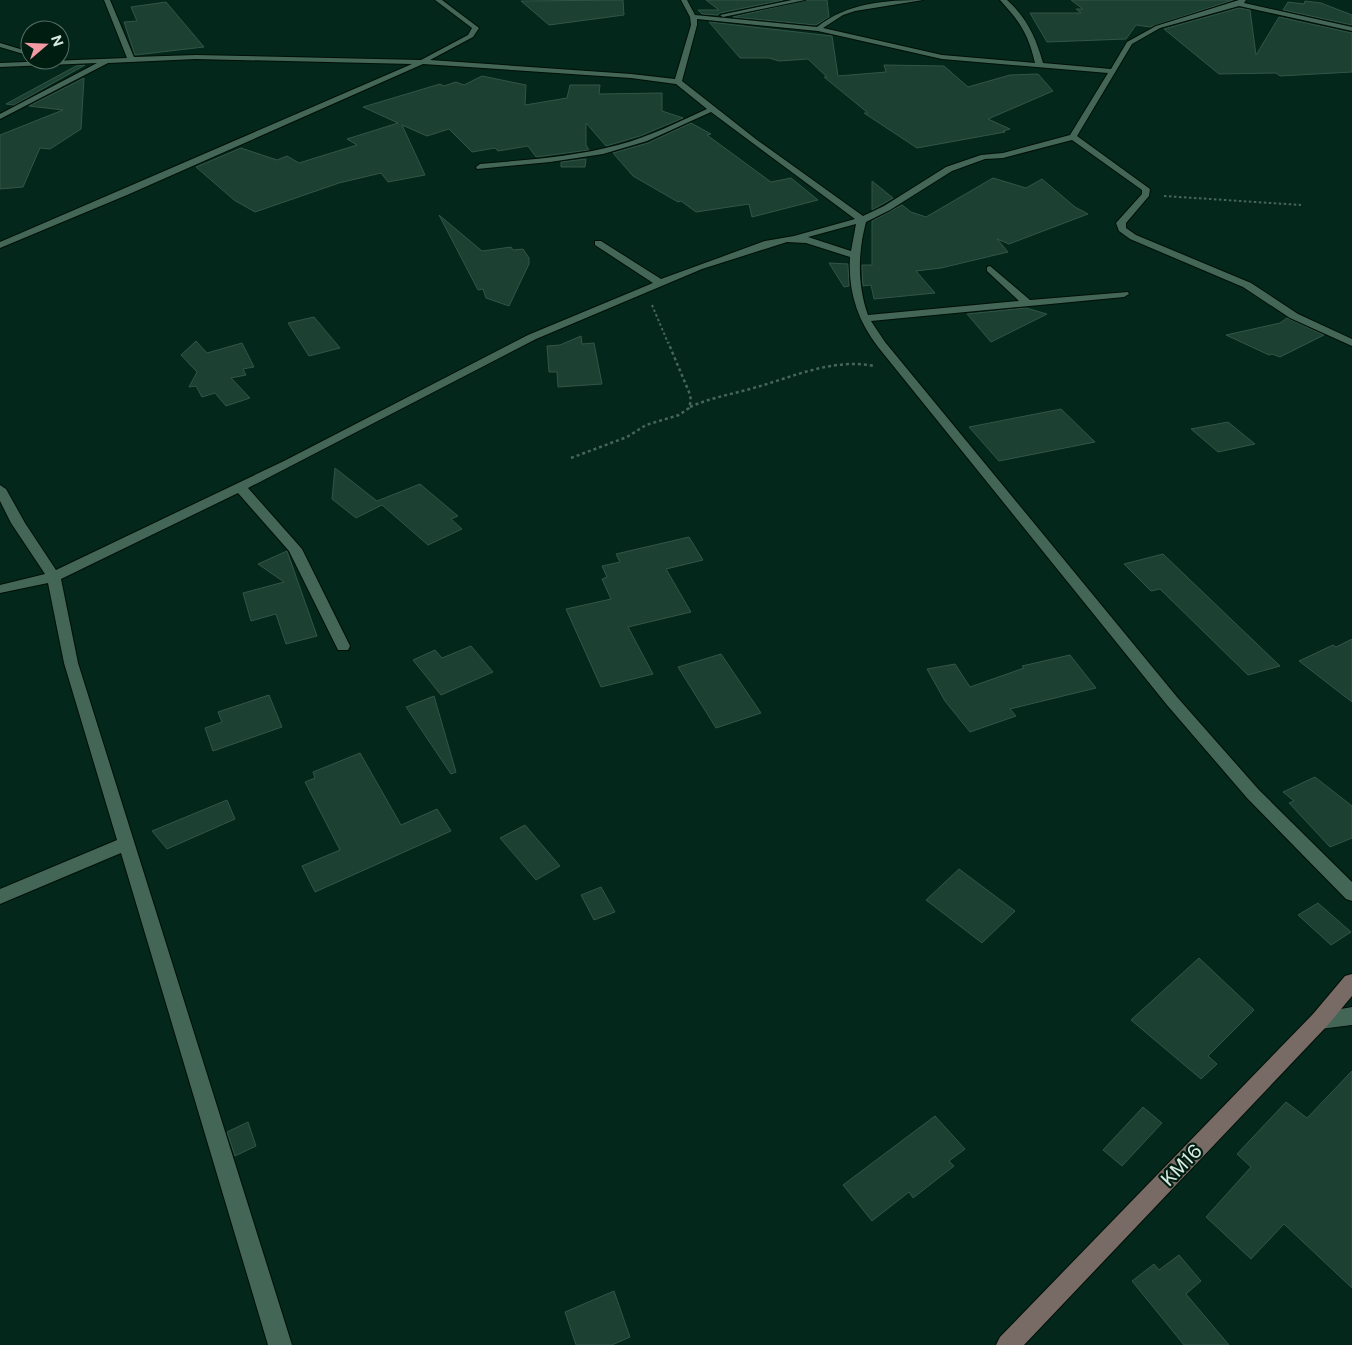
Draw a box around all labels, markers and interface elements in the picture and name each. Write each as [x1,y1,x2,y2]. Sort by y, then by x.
north arrow [20,20,70,70]
text: N [48,33,67,49]
street label: KM16 [1156,1140,1206,1190]

